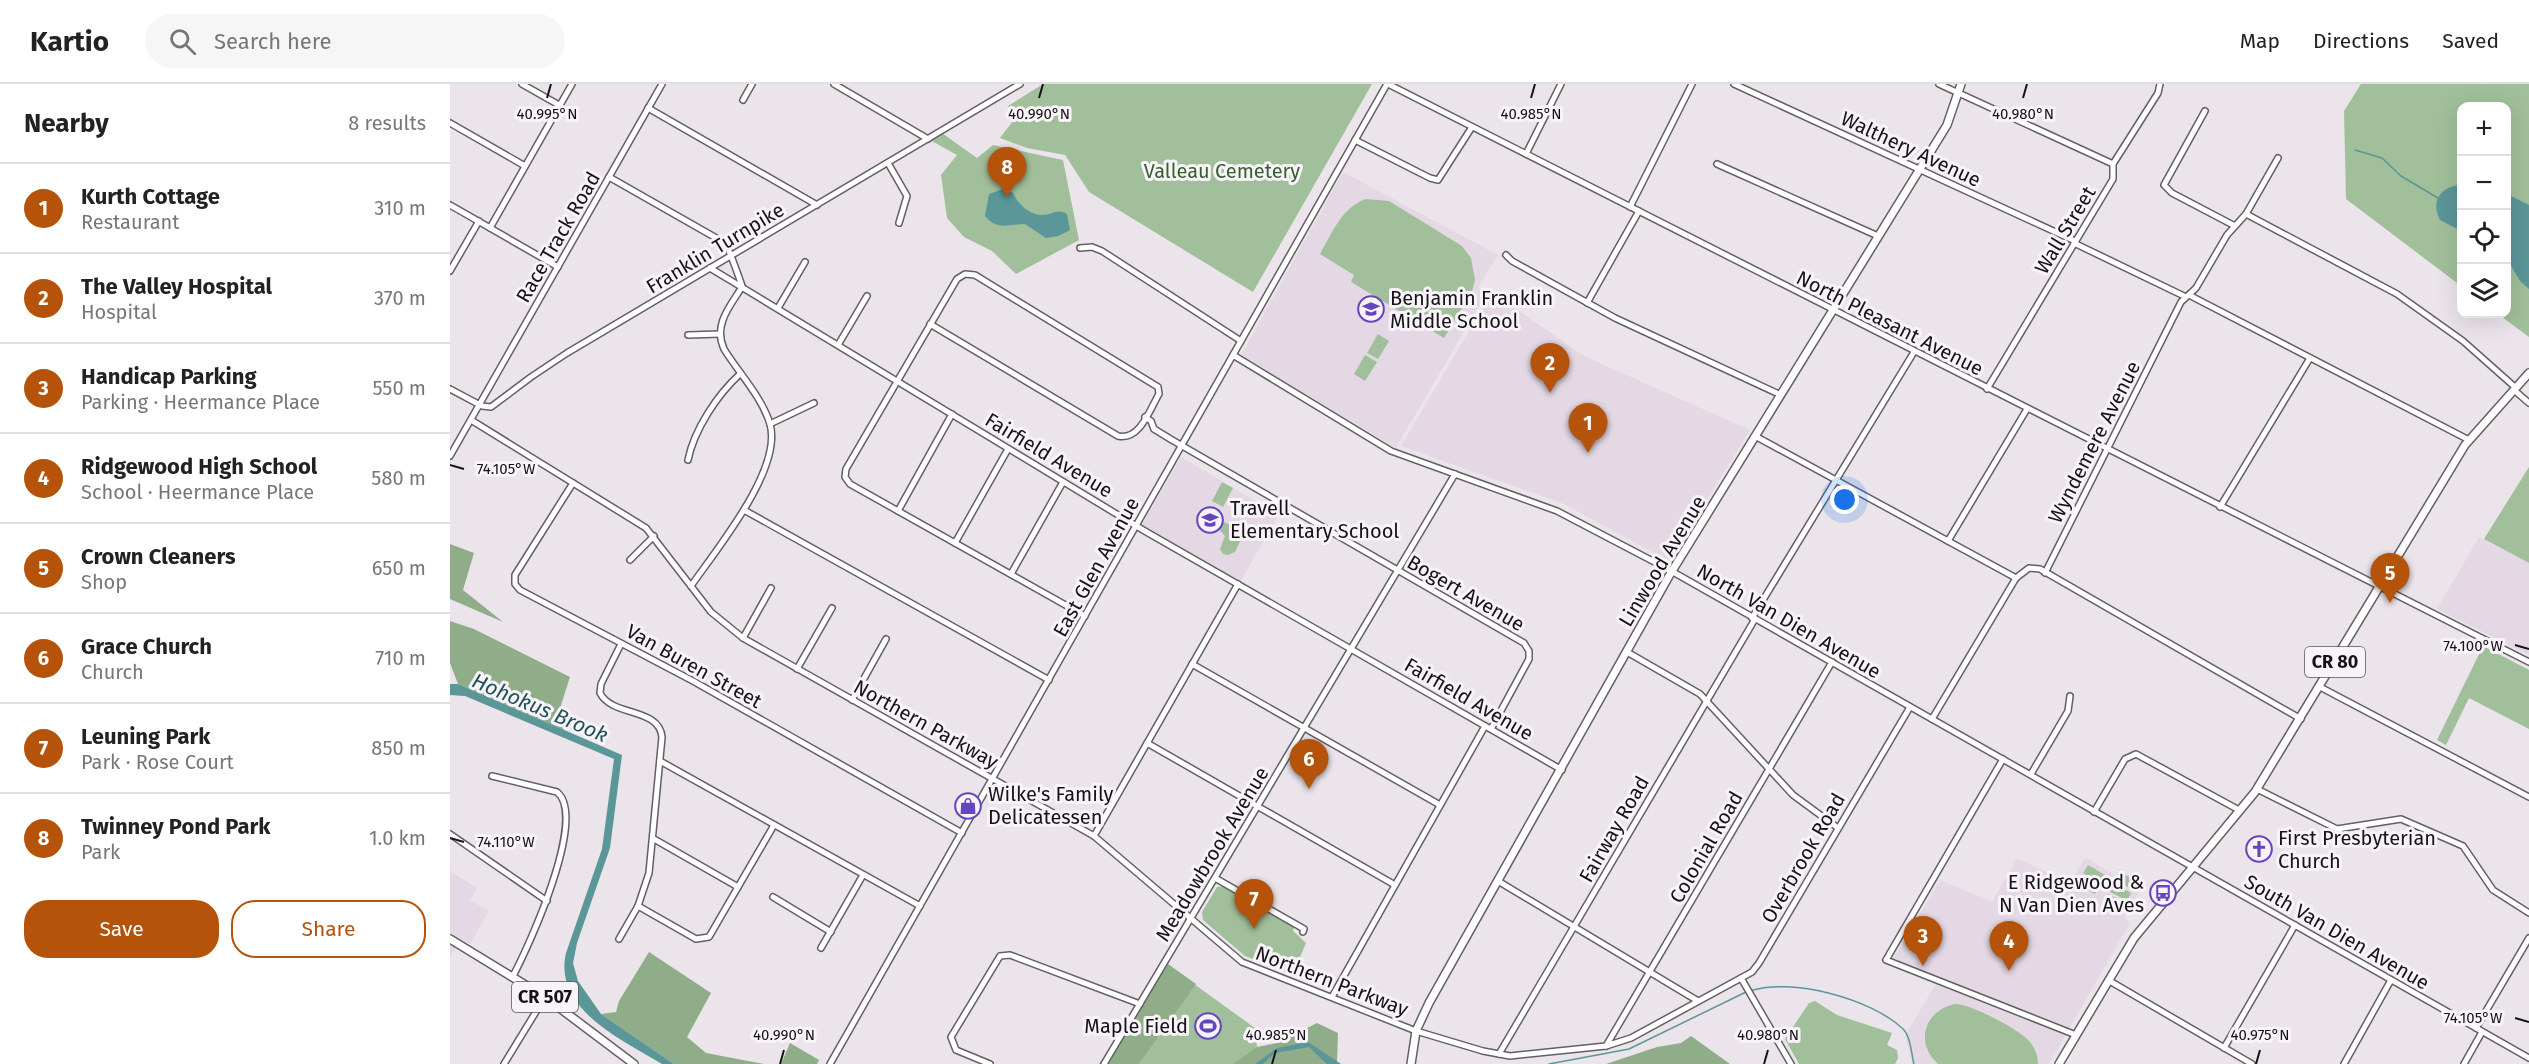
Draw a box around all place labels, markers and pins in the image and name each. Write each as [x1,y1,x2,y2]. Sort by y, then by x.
pin: 8 [988,147,1026,197]
place label: Benjamin Franklin Middle School [1390,286,1553,333]
school or university icon: Benjamin Franklin Middle School [1356,294,1386,324]
pin: 2 [1530,344,1570,393]
pin: 1 [1568,404,1608,453]
place label: Travell Elementary School [1230,496,1399,543]
school or university icon: Travell Elementary School [1195,505,1225,535]
pin: 5 [2370,554,2410,603]
pin: 6 [1290,740,1328,789]
place label: Wilke's Family Delicatessen [988,782,1114,829]
shop icon: Wilke's Family Delicatessen [953,791,983,821]
place label: First Presbyterian Church [2278,826,2436,873]
church icon: First Presbyterian Church [2244,834,2274,864]
place label: E Ridgewood & N Van Dien Aves [1999,870,2144,917]
bus stop icon: E Ridgewood & N Van Dien Aves [2148,878,2178,908]
pin: 7 [1234,880,1274,929]
pin: 3 [1904,916,1942,966]
pin: 4 [1990,922,2028,971]
sports icon: Maple Field [1193,1011,1223,1041]
place label: Maple Field [1084,1014,1188,1038]

